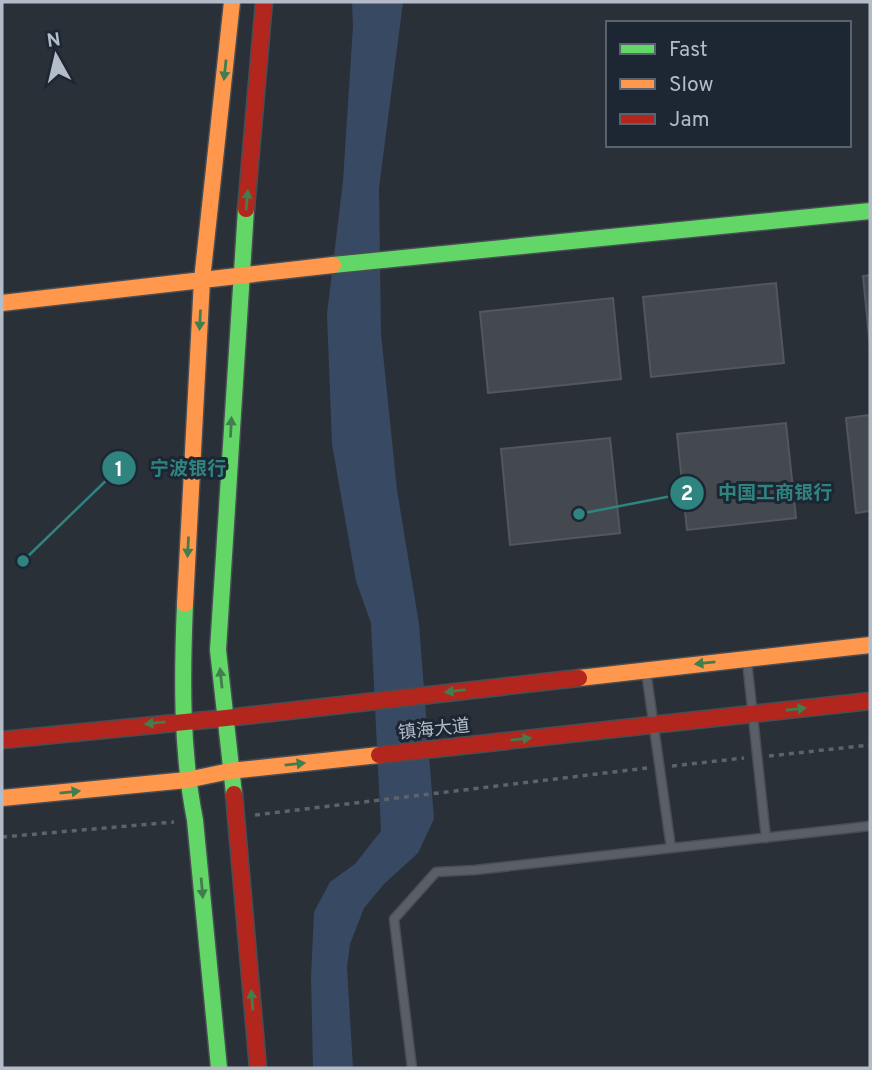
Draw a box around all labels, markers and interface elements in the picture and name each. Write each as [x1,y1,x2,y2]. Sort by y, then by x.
north arrow [21,21,91,91]
legend [606,21,851,147]
text: N [45,28,62,54]
text: Fast [669,37,708,64]
one-way arrow [219,59,230,81]
text: Slow [669,72,714,99]
text: Jam [669,107,710,134]
one-way arrow [242,189,253,211]
one-way arrow [194,310,205,332]
one-way arrow [226,416,237,438]
callout: 宁波银行 [101,448,240,488]
text: 1 [115,457,123,484]
text: 宁波银行 [150,458,226,482]
callout: 中国工商银行 [669,473,846,513]
text: 2 [681,481,693,508]
text: 中国工商银行 [718,482,832,506]
one-way arrow [182,537,193,559]
one-way arrow [694,657,716,668]
one-way arrow [216,667,227,689]
one-way arrow [443,686,465,697]
one-way arrow [785,704,807,715]
street label: 镇海大道 [397,715,471,746]
one-way arrow [144,718,166,729]
one-way arrow [511,733,533,744]
one-way arrow [284,758,306,769]
one-way arrow [59,786,81,797]
one-way arrow [197,877,208,899]
one-way arrow [246,989,257,1011]

